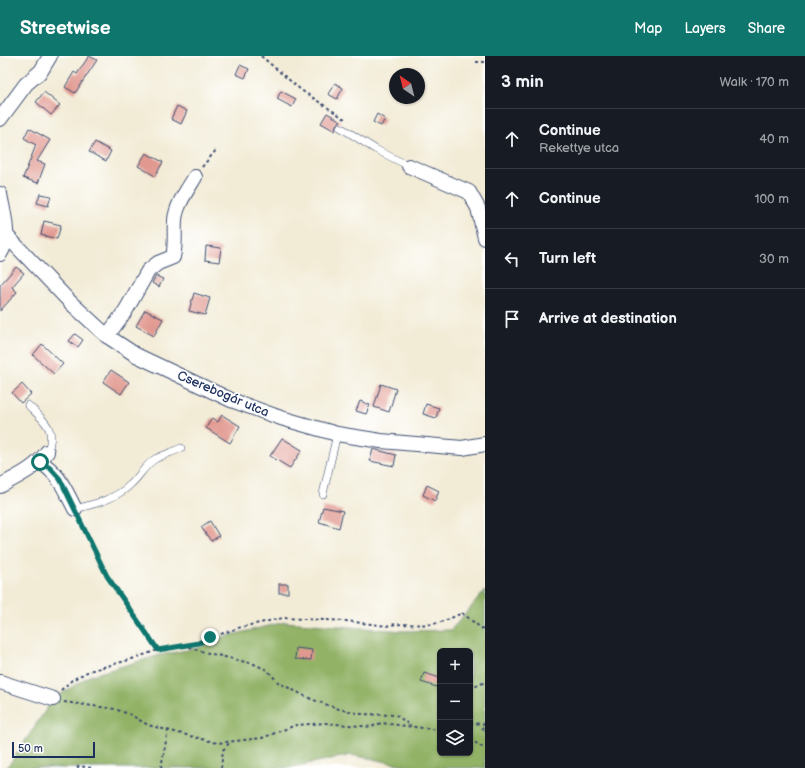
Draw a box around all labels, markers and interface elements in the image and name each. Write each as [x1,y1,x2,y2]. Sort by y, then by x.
text: Streetwise [20,17,111,40]
text: Map [634,20,662,37]
text: Layers [684,20,726,37]
text: Share [748,20,785,37]
north arrow [389,68,425,104]
text: 3 min [501,72,544,92]
text: Walk · 170 m [719,74,789,90]
text: Continue [539,121,601,140]
icon: ahead [501,128,523,150]
text: 40 m [759,131,789,147]
text: Rekettye utca [539,140,619,156]
icon: ahead [501,188,523,210]
text: Continue [539,189,601,208]
text: 100 m [754,191,789,207]
icon: left [501,248,523,270]
text: Turn left [539,249,596,268]
text: 30 m [759,251,789,267]
icon: arrive [501,308,523,330]
text: Arrive at destination [539,309,677,328]
street label: Cserebogár utca [175,367,271,421]
route start [31,453,49,471]
route end [201,628,219,646]
map controls [437,648,473,756]
button: + [437,648,473,684]
button: − [437,684,473,720]
button: layers [437,720,473,756]
scale bar [12,740,95,759]
text: 50 m [18,742,43,755]

